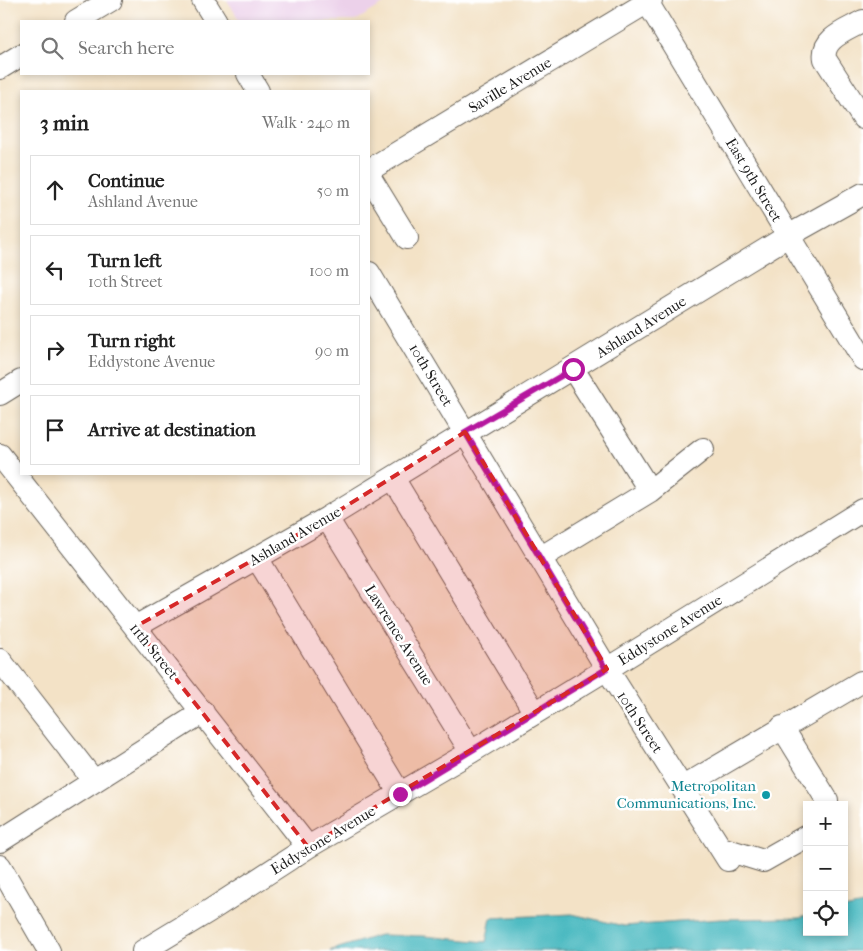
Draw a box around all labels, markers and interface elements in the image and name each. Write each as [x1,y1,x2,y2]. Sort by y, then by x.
search box [20,20,370,75]
icon: search [38,34,66,62]
text: Search here [78,37,174,59]
street label: Saville Avenue [465,53,555,117]
text: 3 min [40,111,89,135]
text: Walk · 240 m [262,113,350,132]
street label: East 9th Street [722,135,786,226]
text: Continue [88,170,164,192]
icon: ahead [41,176,69,204]
text: 50 m [317,181,349,200]
text: Ashland Avenue [88,192,198,211]
text: Turn left [88,250,162,272]
icon: left [41,256,69,284]
text: 100 m [309,261,349,280]
text: 10th Street [88,272,163,291]
street label: Ashland Avenue [592,292,690,362]
text: Turn right [88,330,175,352]
icon: right [41,336,69,364]
street label: 10th Street [405,340,457,410]
text: 90 m [315,341,349,360]
text: Eddystone Avenue [88,352,215,371]
route start [562,358,585,381]
icon: arrive [41,416,69,444]
text: Arrive at destination [88,419,256,441]
street label: Ashland Avenue [245,502,345,570]
street label: Lawrence Avenue [361,582,437,689]
street label: Eddystone Avenue [615,590,726,669]
street label: 11th Street [126,619,183,683]
street label: 10th Street [613,688,667,757]
place label: Metropolitan Communications, Inc. [617,777,756,812]
route end [389,783,412,806]
marker: Metropolitan Communications, Inc. [760,789,772,801]
street label: Eddystone Avenue [267,801,379,878]
map controls [803,801,848,936]
button: + [803,801,848,846]
button: − [803,846,848,891]
button: locate [803,891,848,936]

